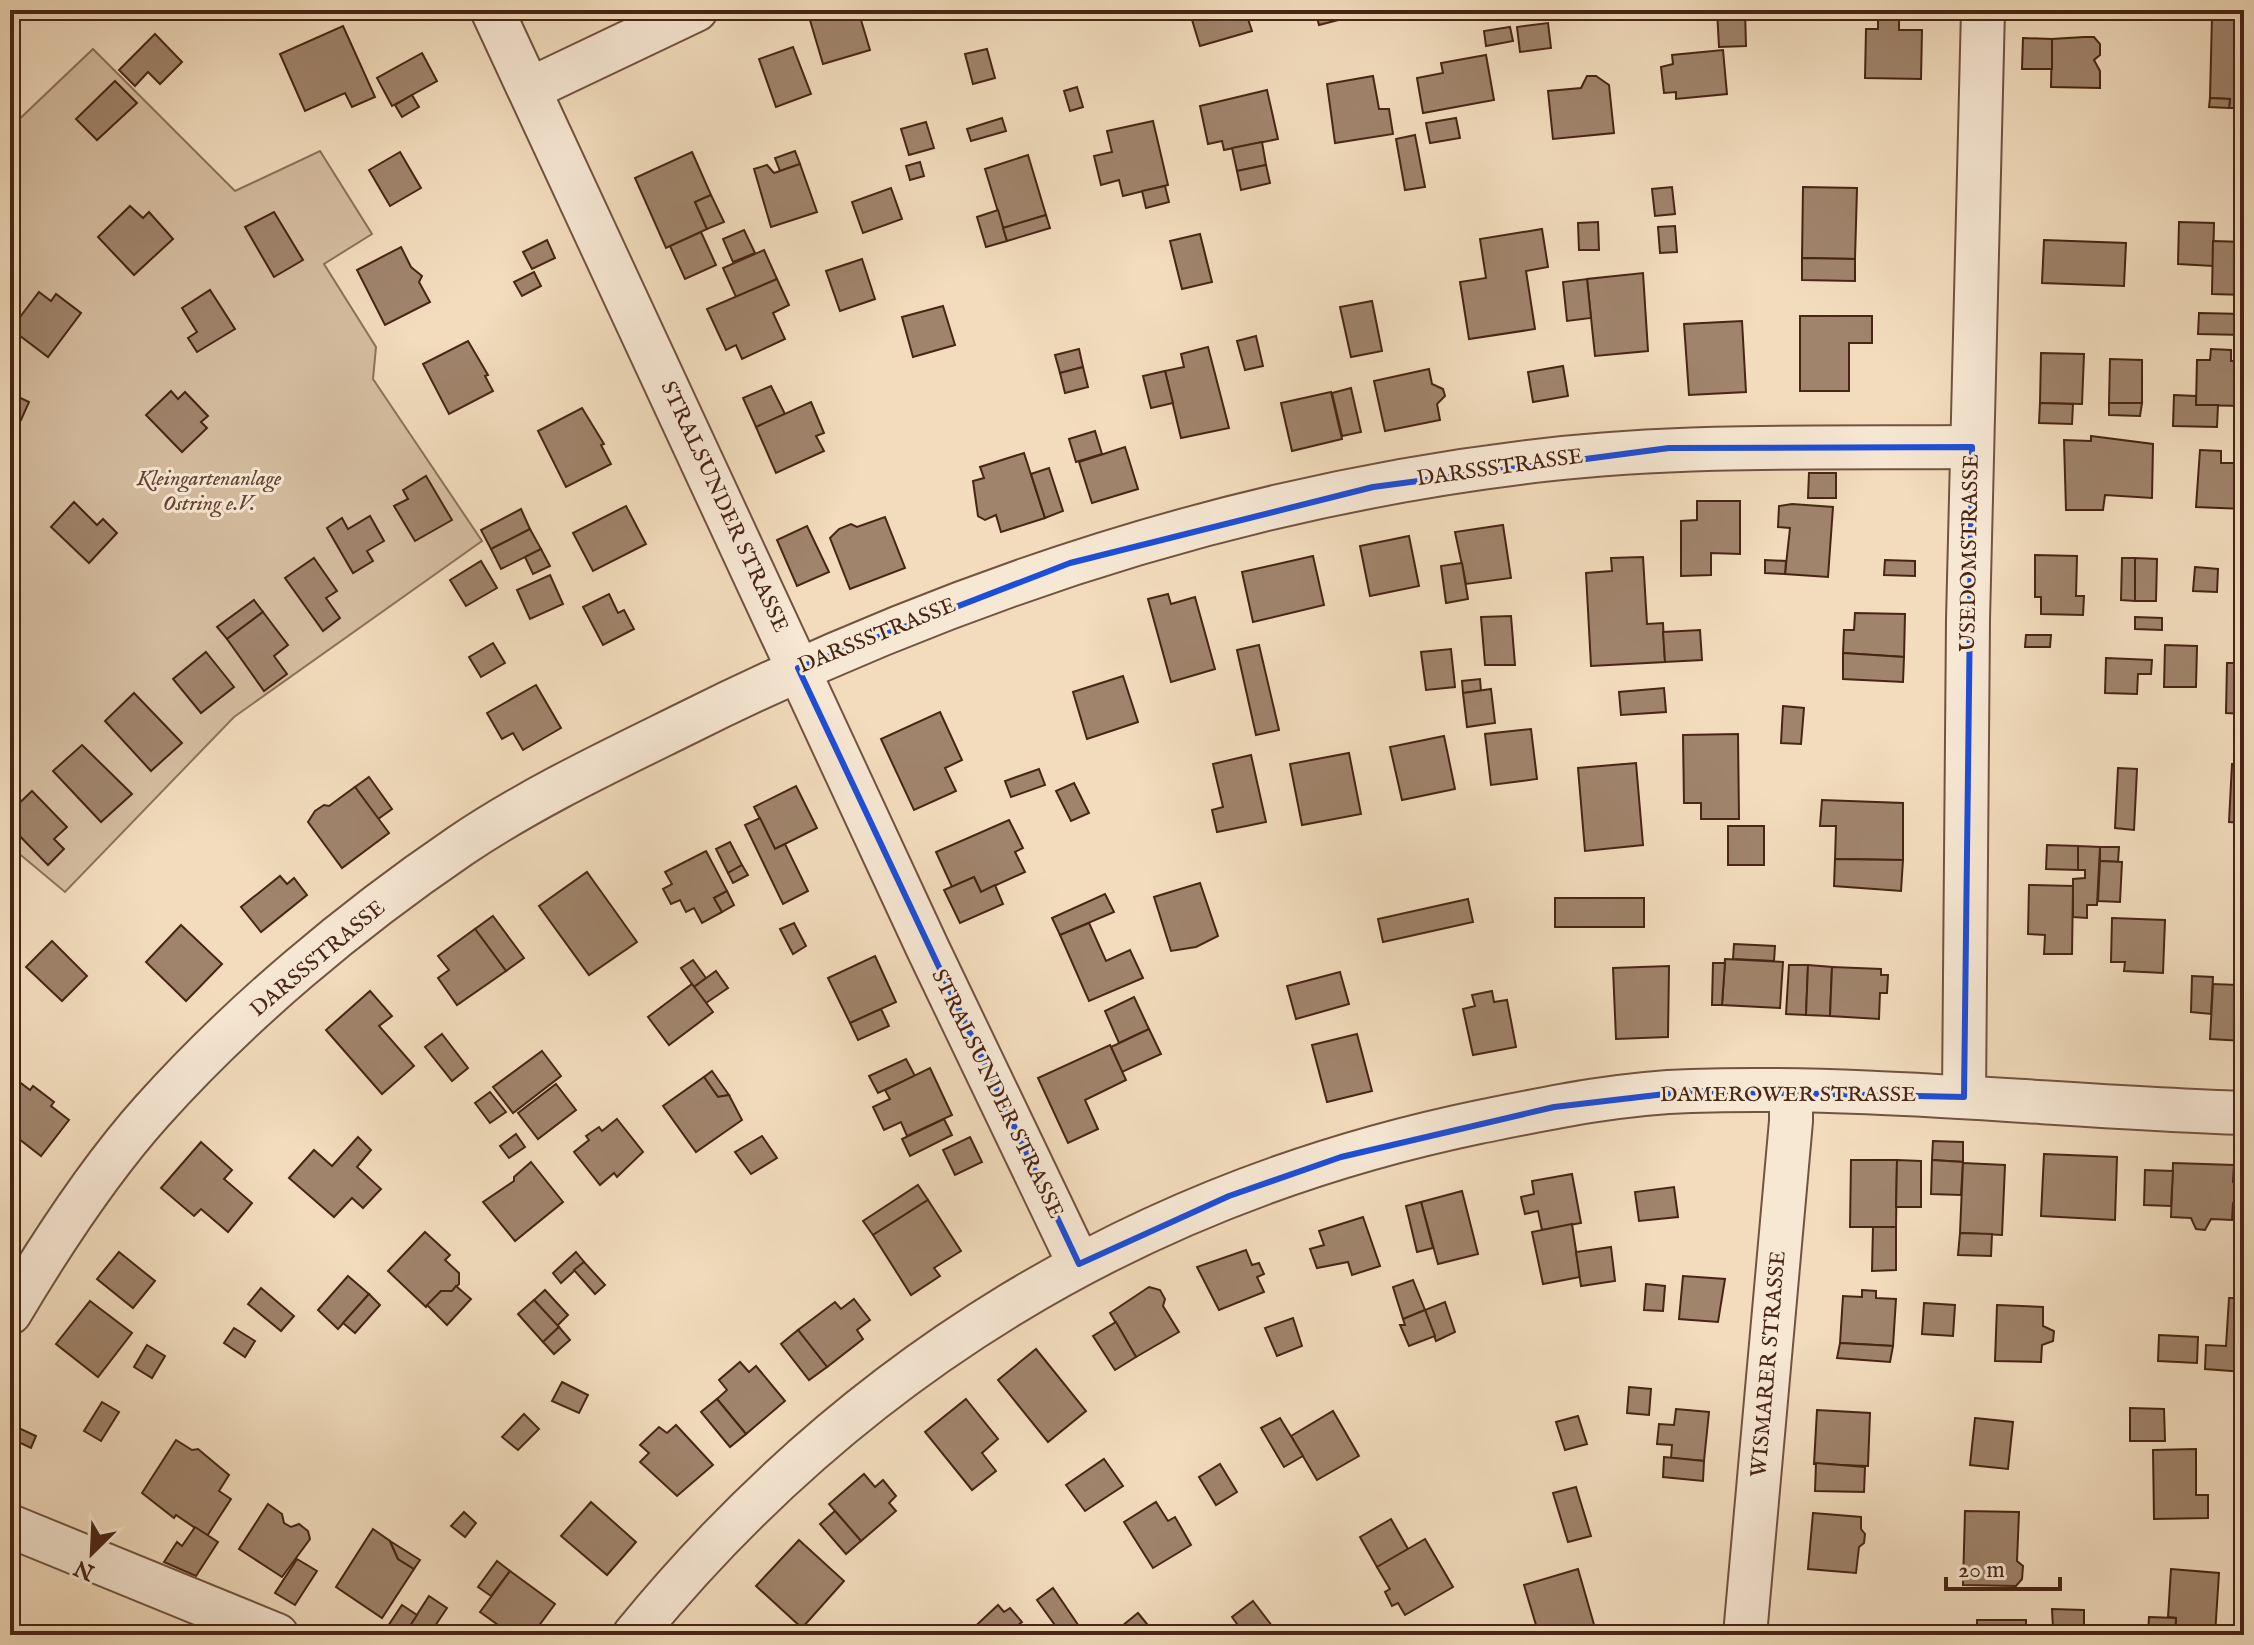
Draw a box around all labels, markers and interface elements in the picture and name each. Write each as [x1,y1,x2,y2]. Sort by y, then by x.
street label: STRALSUNDER STRASSE [653,377,795,637]
street label: DARSSSTRASSE [1415,442,1585,494]
street label: USEDOMSTRASSE [1954,454,1986,652]
park label: Kleingartenanlage Ostring e.V. [136,465,282,518]
street label: DARSSSTRASSE [794,592,960,680]
street label: DARSSSTRASSE [245,894,391,1024]
street label: STRALSUNDER STRASSE [924,965,1070,1223]
street label: DAMEROWER STRASSE [1660,1081,1916,1109]
street label: WISMARER STRASSE [1745,1250,1793,1478]
north arrow [52,1513,132,1593]
scale bar [1946,1541,2060,1591]
text: N [70,1553,100,1587]
text: 20 m [1958,1555,2005,1586]

